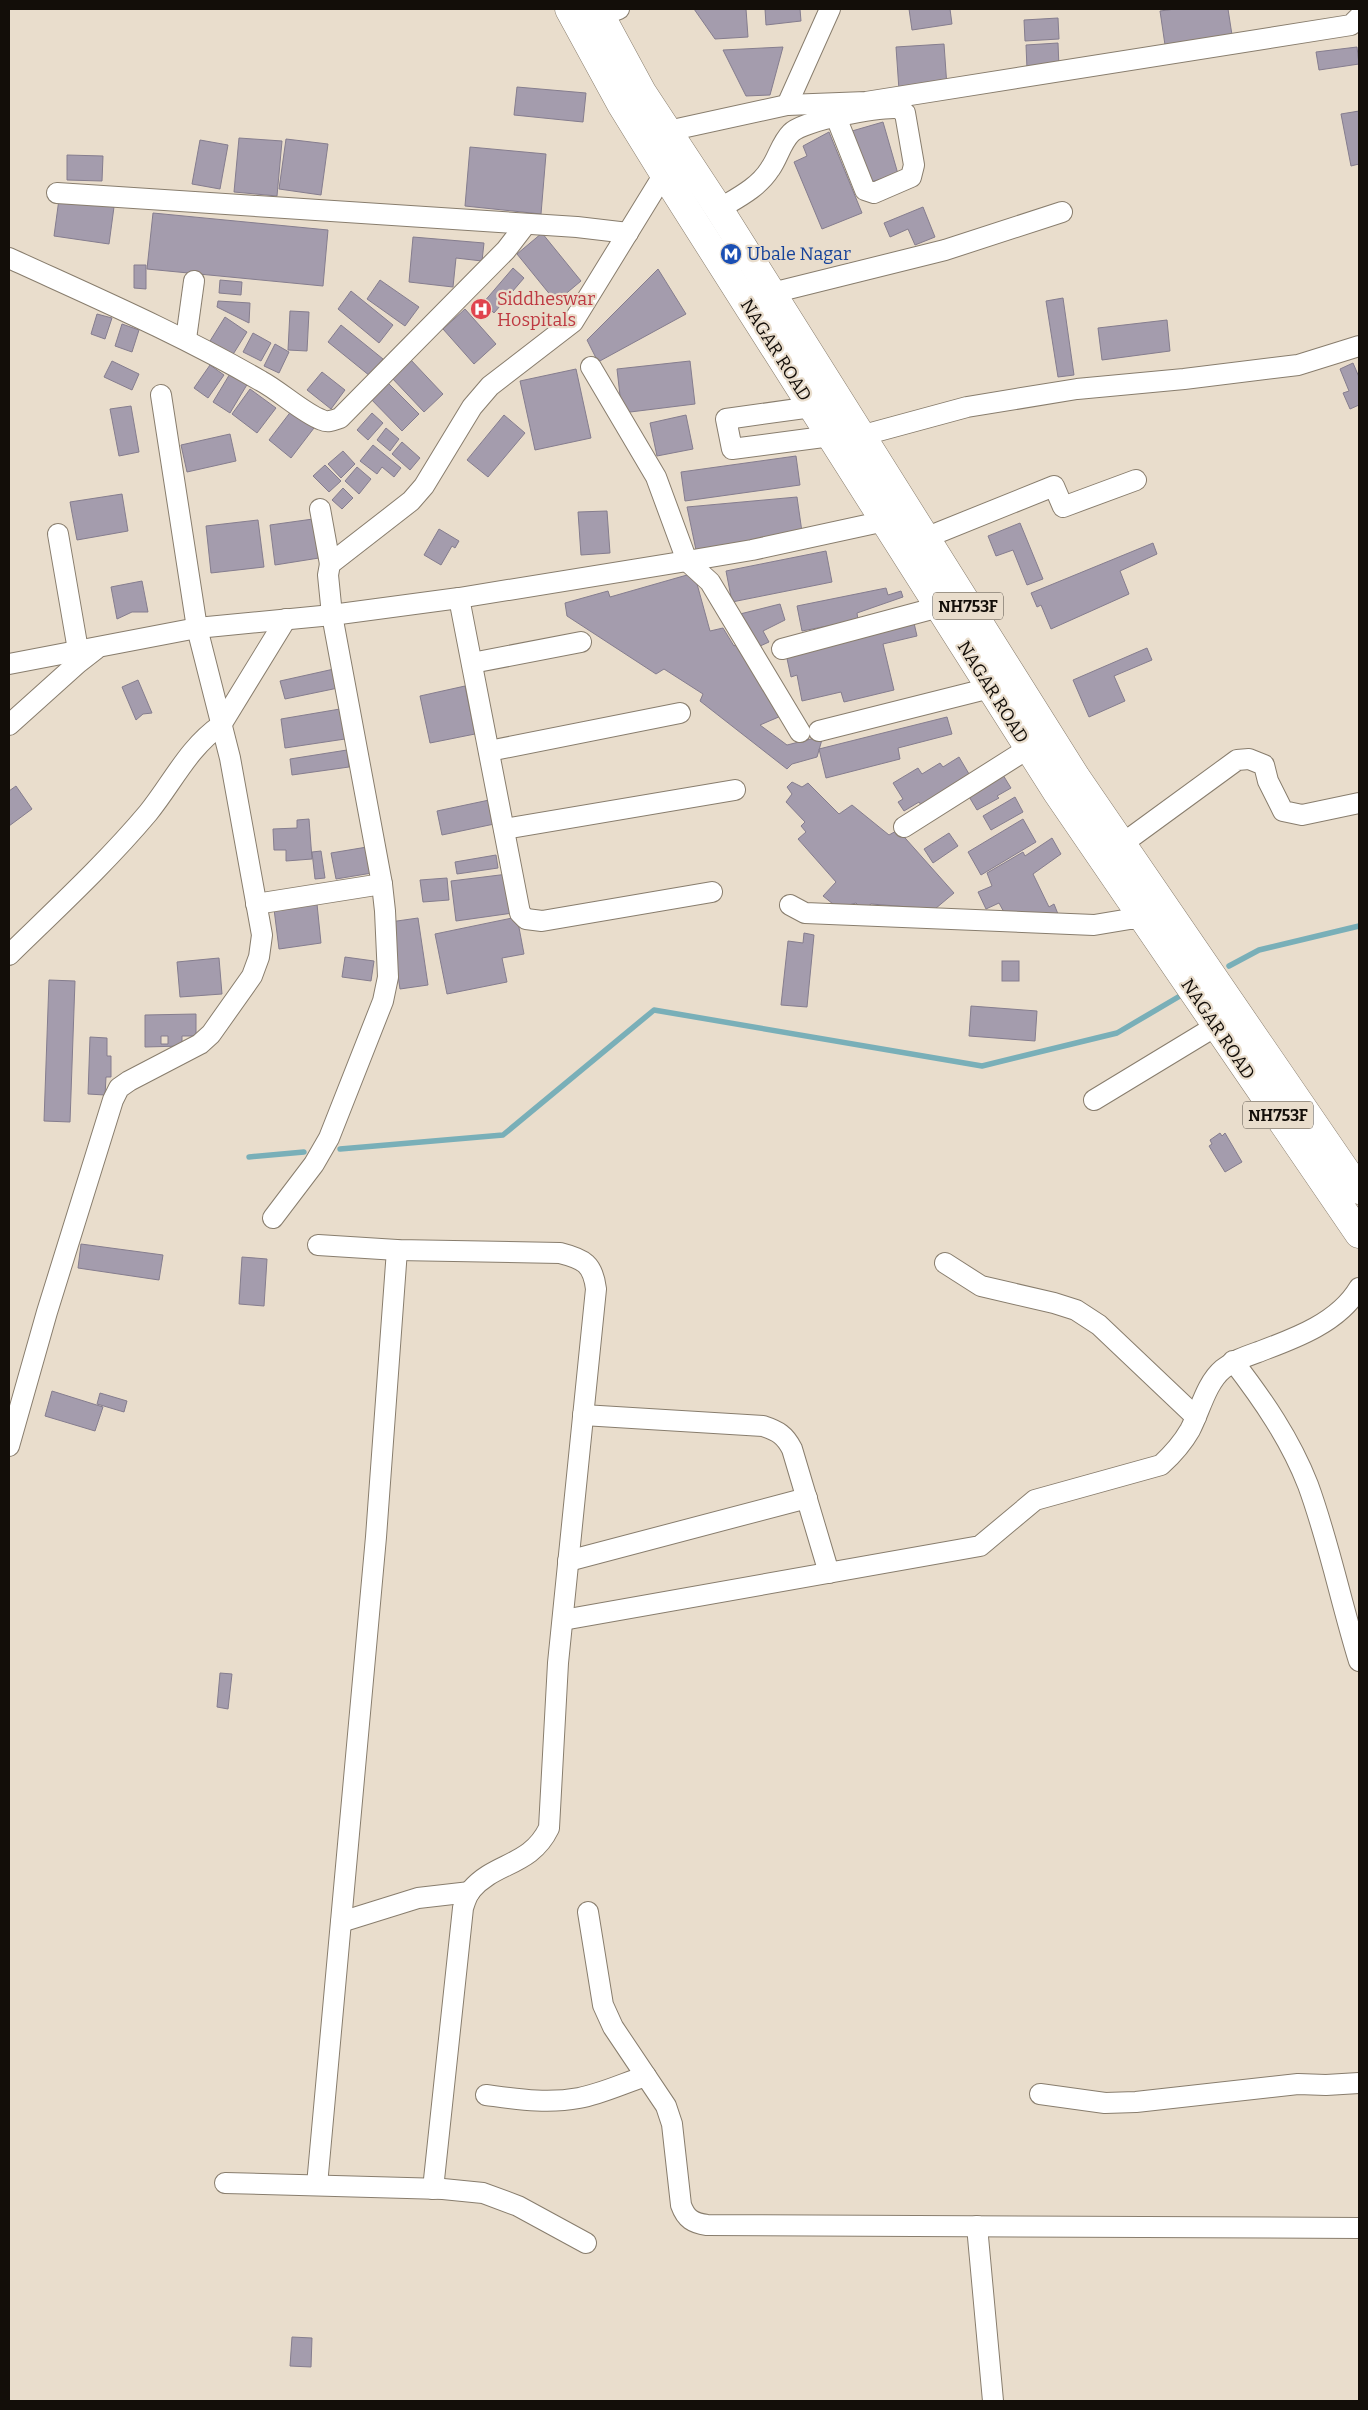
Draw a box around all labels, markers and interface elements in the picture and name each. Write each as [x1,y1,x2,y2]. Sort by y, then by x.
metro station icon: Ubale Nagar [719,242,743,266]
place label: Ubale Nagar [747,243,851,265]
place label: Siddheswar Hospitals [497,288,595,331]
street label: NAGAR ROAD [736,295,816,405]
hospital icon: Siddheswar Hospitals [469,297,493,321]
road number: NH753F [933,592,1003,620]
street label: NAGAR ROAD [953,637,1033,747]
street label: NAGAR ROAD [1176,975,1260,1083]
road number: NH753F [1243,1102,1313,1128]

